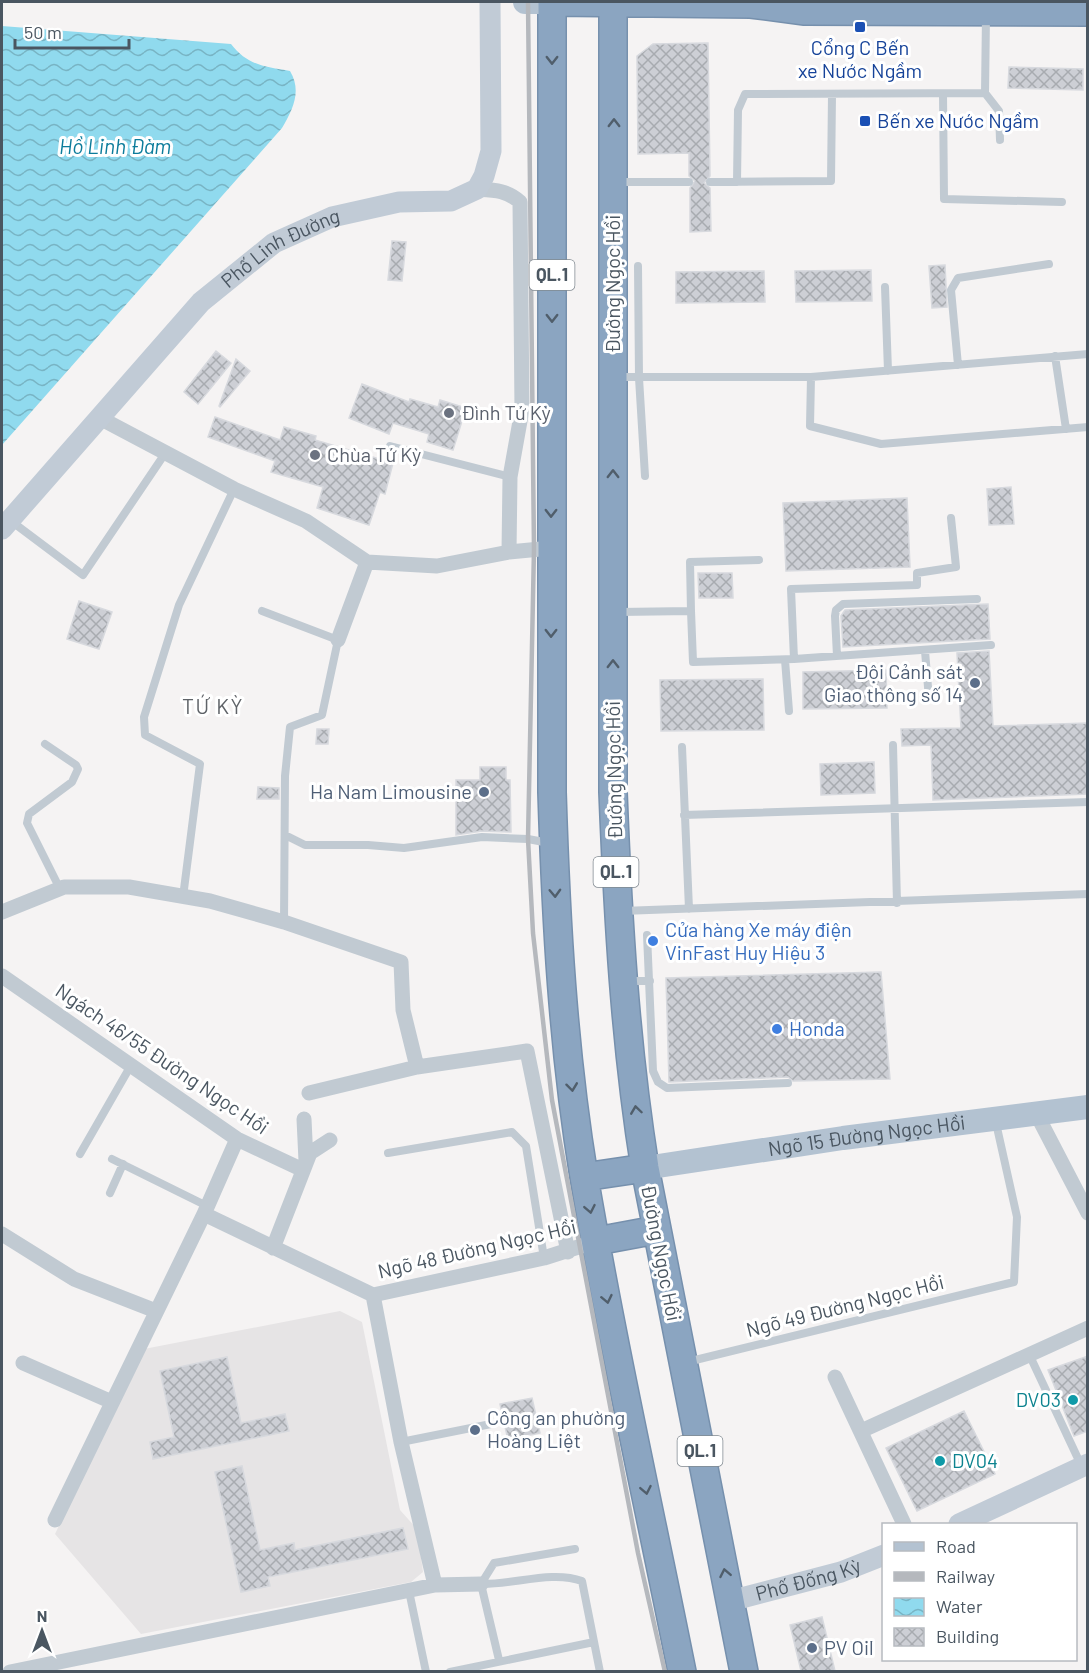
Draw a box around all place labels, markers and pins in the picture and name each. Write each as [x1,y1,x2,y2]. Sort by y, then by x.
marker: Cổng C Bến xe Nước Ngầm [853,20,867,34]
place label: Cổng C Bến xe Nước Ngầm [798,35,922,82]
place label: Bến xe Nước Ngầm [877,108,1039,132]
marker: Bến xe Nước Ngầm [858,114,872,128]
place label: Đình Tứ Kỳ [461,400,551,424]
marker: Đình Tứ Kỳ [442,406,456,420]
place label: Chùa Tứ Kỳ [327,442,421,466]
marker: Chùa Tứ Kỳ [308,448,322,462]
place label: Đội Cảnh sát Giao thông số 14 [824,659,963,706]
marker: Đội Cảnh sát Giao thông số 14 [968,676,982,690]
place label: Ha Nam Limousine [310,779,472,803]
marker: Ha Nam Limousine [477,785,491,799]
place label: Cửa hàng Xe máy điện VinFast Huy Hiệu 3 [665,917,852,964]
marker: Cửa hàng Xe máy điện VinFast Huy Hiệu 3 [646,934,660,948]
place label: Honda [789,1016,845,1040]
marker: Honda [770,1022,784,1036]
place label: DV03 [1016,1387,1061,1411]
marker: DV03 [1066,1393,1080,1407]
place label: Công an phường Hoàng Liệt [487,1405,625,1452]
marker: Công an phường Hoàng Liệt [468,1423,482,1437]
place label: DV04 [952,1448,998,1472]
marker: DV04 [933,1454,947,1468]
place label: PV Oil [824,1635,874,1659]
marker: PV Oil [805,1641,819,1655]

